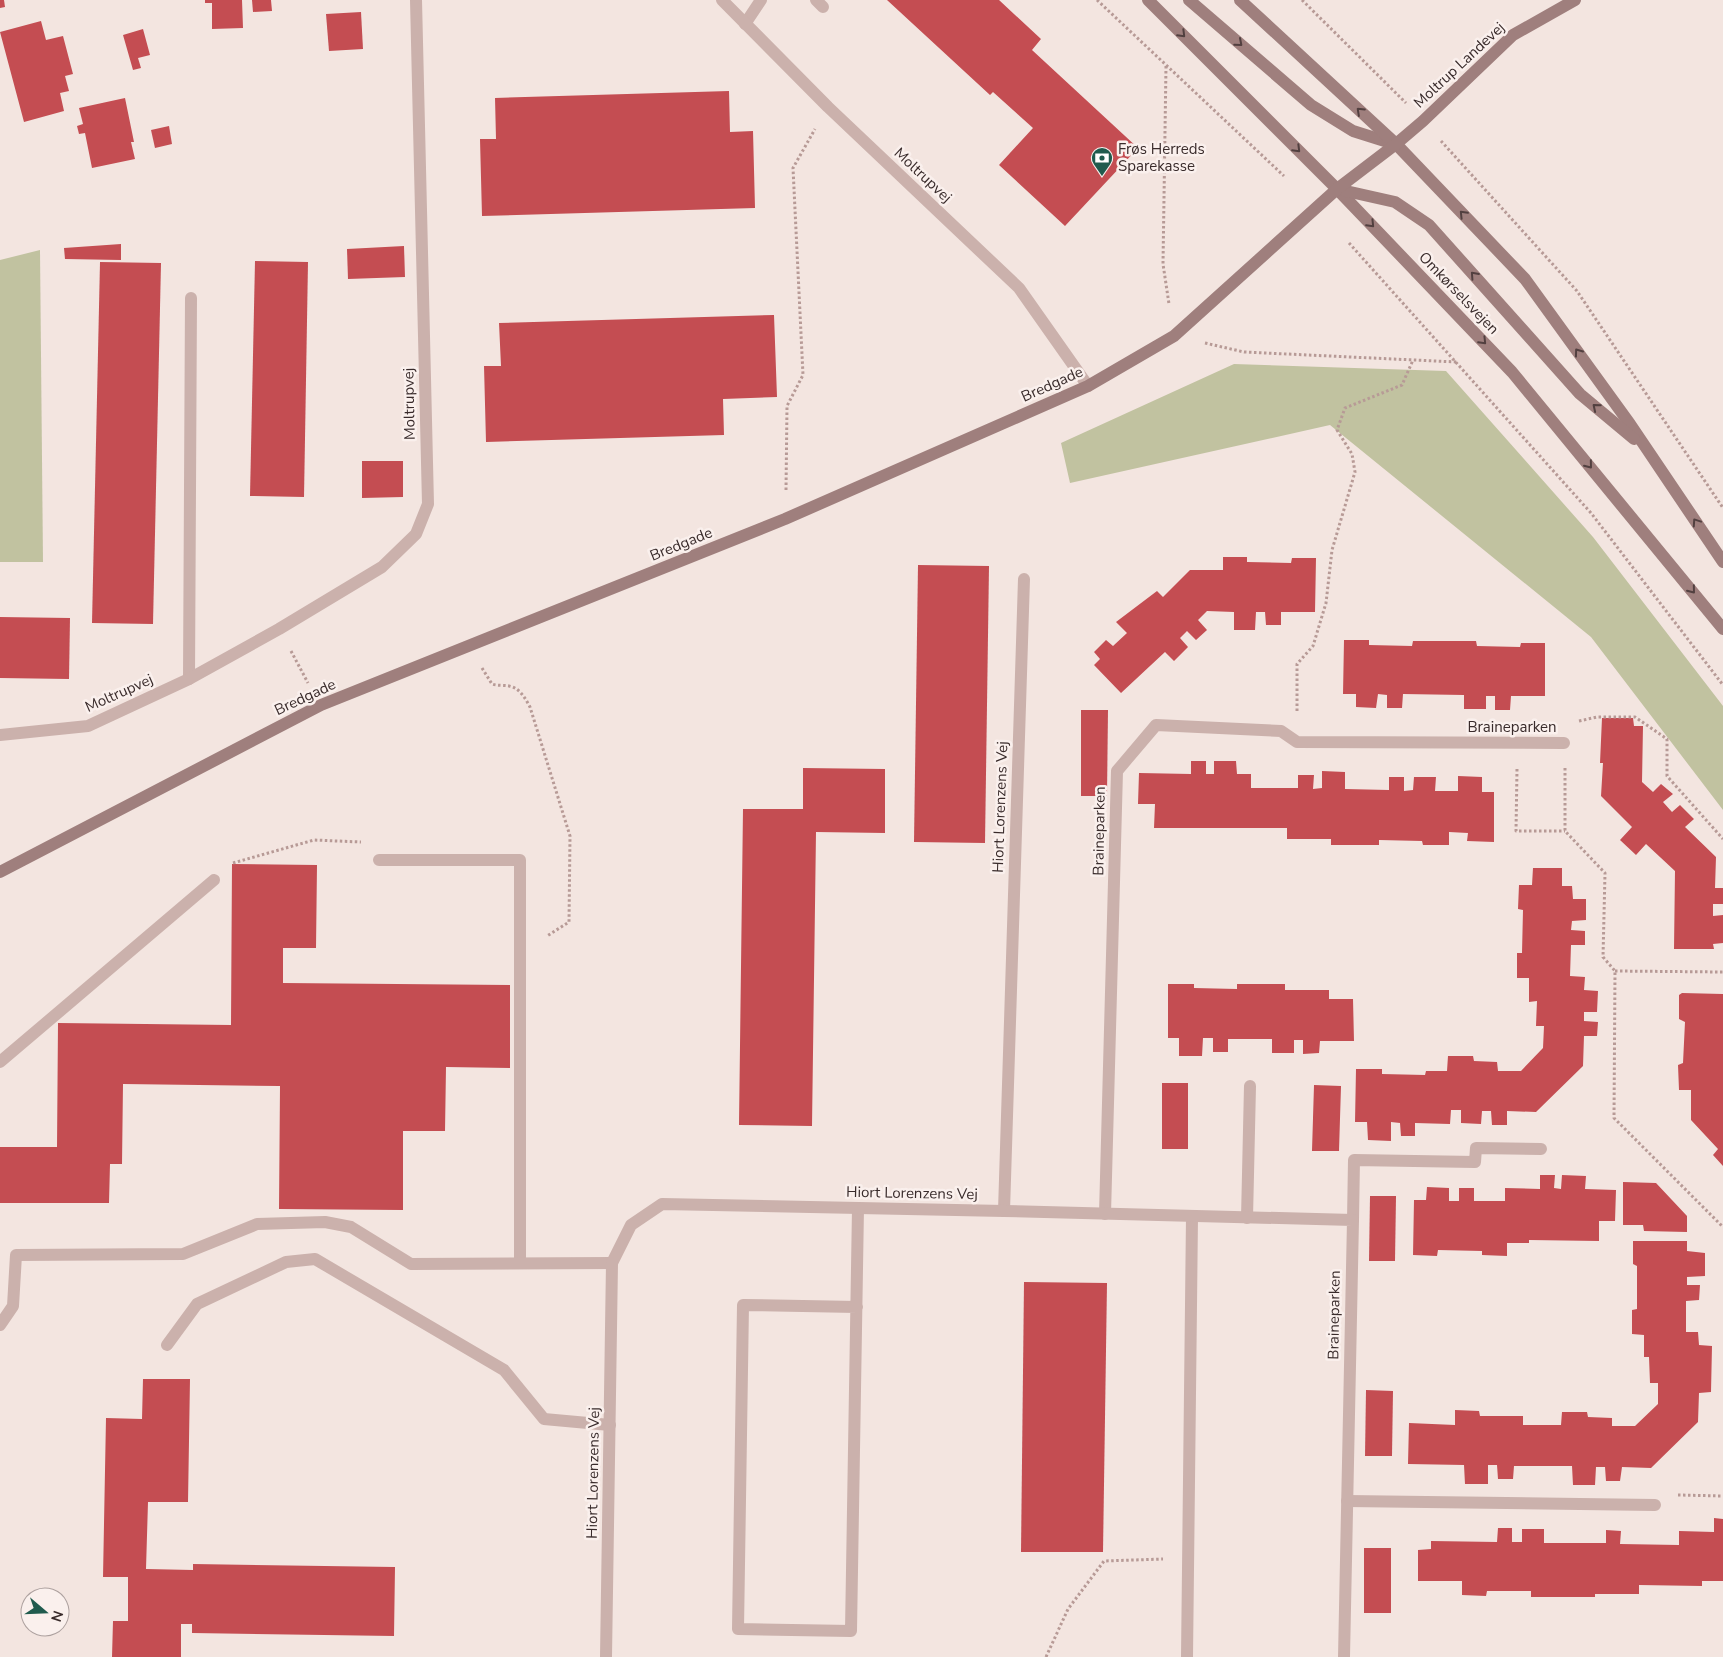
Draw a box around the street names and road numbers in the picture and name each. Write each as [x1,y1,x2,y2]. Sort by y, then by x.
street label: Moltrup Landevej [1409,18,1509,112]
street label: Moltrupvej [890,143,956,207]
street label: Omkørselsvejen [1414,247,1504,339]
street label: Bredgade [1018,362,1086,406]
street label: Moltrupvej [398,368,420,440]
street label: Bredgade [647,522,715,566]
street label: Moltrupvej [82,669,156,717]
street label: Bredgade [271,674,339,720]
street label: Braineparken [1467,717,1557,737]
street label: Hiort Lorenzens Vej [988,741,1012,873]
street label: Braineparken [1088,786,1110,876]
street label: Hiort Lorenzens Vej [846,1182,978,1204]
street label: Braineparken [1323,1270,1345,1360]
street label: Hiort Lorenzens Vej [582,1407,604,1539]

